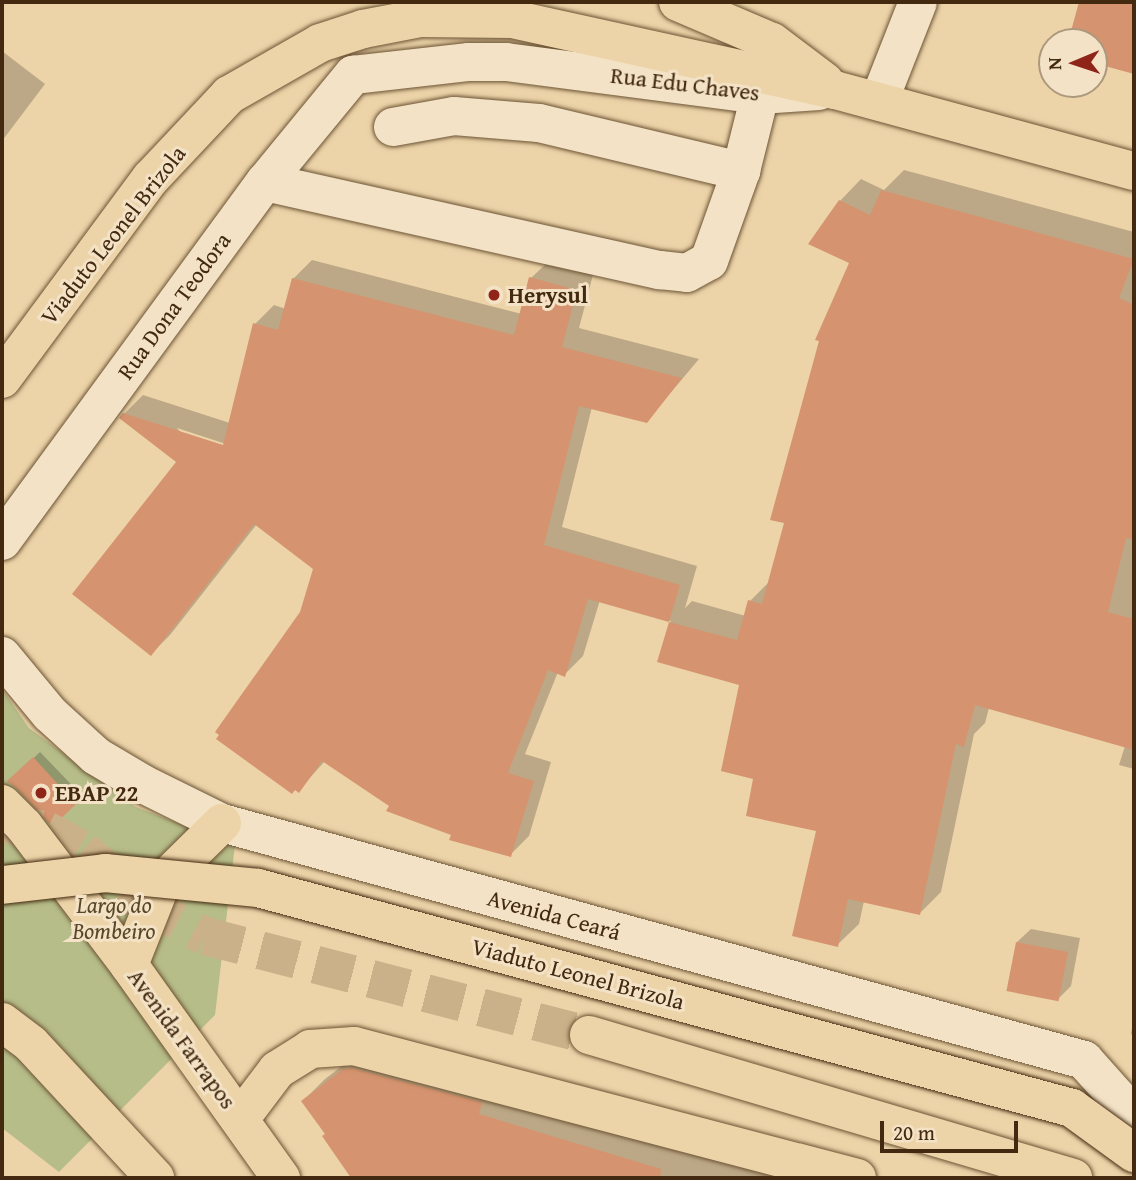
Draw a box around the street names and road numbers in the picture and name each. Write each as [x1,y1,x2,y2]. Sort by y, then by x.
street label: Rua Edu Chaves [609,61,761,107]
street label: Viaduto Leonel Brizola [35,140,191,330]
street label: Rua Dona Teodora [111,227,237,385]
street label: Avenida Ceará [484,884,624,946]
street label: Viaduto Leonel Brizola [469,932,687,1016]
street label: Avenida Farrapos [122,964,242,1114]

